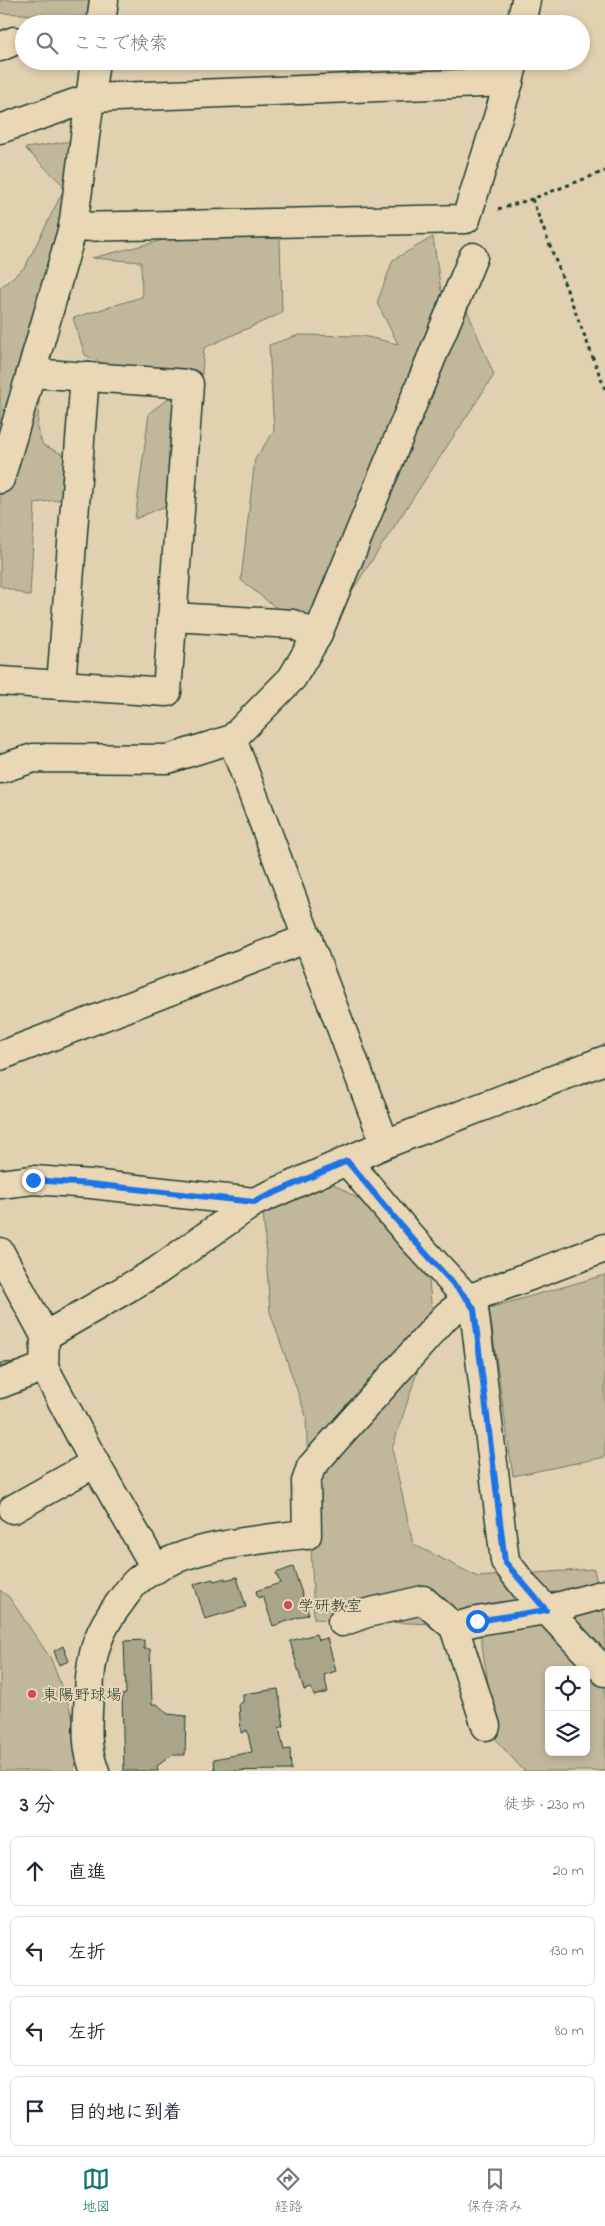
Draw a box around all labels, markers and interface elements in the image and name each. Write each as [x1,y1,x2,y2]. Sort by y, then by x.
search box [15,15,590,70]
icon: search [33,29,61,57]
text: ここで検索 [73,31,168,58]
route end [22,1169,45,1192]
place label: 学研教室 [298,1595,362,1619]
marker: 学研教室 [282,1599,294,1611]
route start [466,1610,489,1633]
map controls [545,1666,590,1756]
button: locate [545,1666,590,1711]
place label: 東陽野球場 [42,1684,122,1708]
marker: 東陽野球場 [26,1688,38,1700]
button: layers [545,1711,590,1756]
text: 3 分 [20,1791,55,1821]
text: 徒歩 · 230 m [504,1793,585,1817]
icon: ahead [21,1857,49,1885]
text: 20 m [553,1859,584,1883]
text: 直進 [68,1860,106,1887]
icon: left [21,1937,49,1965]
text: 130 m [549,1939,584,1963]
text: 左折 [68,1940,106,1967]
icon: left [21,2017,49,2045]
text: 80 m [555,2019,584,2043]
text: 左折 [68,2020,106,2047]
icon: arrive [21,2097,49,2125]
text: 目的地に到着 [68,2100,182,2127]
tab: 地図 [82,2165,110,2218]
tab: 経路 [274,2165,302,2218]
tab: 保存済み [467,2165,523,2218]

